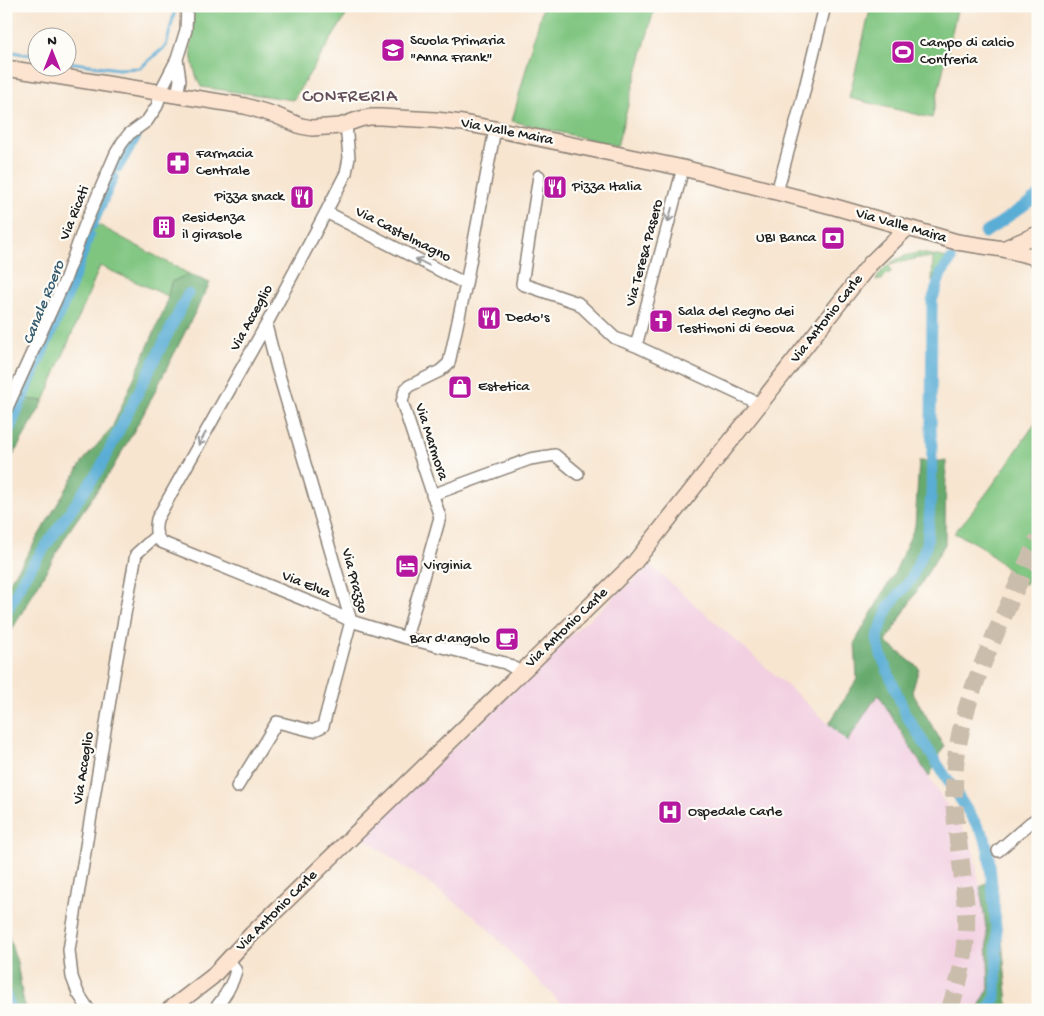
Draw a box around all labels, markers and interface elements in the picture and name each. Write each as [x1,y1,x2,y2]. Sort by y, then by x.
north arrow [28,28,78,78]
place label: Scuola Primaria "Anna Frank" [410,32,505,67]
text: N [47,33,57,50]
place label: Campo di calcio Confreria [920,34,1014,69]
school or university icon: Scuola Primaria "Anna Frank" [380,37,406,63]
sports icon: Campo di calcio Confreria [890,39,916,65]
district label: CONFRERIA [302,87,398,108]
street label: Via Valle Maira [458,114,555,150]
place label: Farmacia Centrale [195,145,254,180]
pharmacy icon: Farmacia Centrale [165,150,191,176]
restaurant icon: Pizza Italia [542,174,568,200]
place label: Pizza Italia [571,178,642,196]
street label: Via Ricati [56,183,94,244]
restaurant icon: Pizza snack [289,184,315,210]
place label: Pizza snack [214,188,285,206]
street label: Via Teresa Pasero [622,197,668,310]
street label: Via Castelmagno [351,203,454,267]
street label: Via Valle Maira [853,204,949,248]
one-way arrow [665,207,675,223]
place label: Residenza il girasole [182,209,246,244]
building icon: Residenza il girasole [151,214,177,240]
bank icon: UBI Banca [820,225,846,251]
place label: UBI Banca [756,229,817,247]
one-way arrow [415,257,430,267]
water label: Canale Roero [20,258,71,348]
street label: Via Antonio Carle [786,271,867,368]
street label: Via Acceglio [226,281,278,355]
place label: Sala del Regno dei Testimoni di Geova [677,303,795,338]
restaurant icon: Dedo's [476,305,502,331]
church icon: Sala del Regno dei Testimoni di Geova [648,308,674,334]
place label: Dedo's [505,309,550,327]
shop icon: Estetica [447,374,473,400]
place label: Estetica [478,378,530,396]
street label: Via Marmora [410,400,452,483]
one-way arrow [197,432,207,447]
street label: Via Prazzo [336,546,371,616]
hotel icon: Virginia [394,553,420,579]
place label: Virginia [423,557,472,575]
street label: Via Elva [278,567,334,603]
street label: Via Antonio Carle [521,584,612,673]
cafe icon: Bar d'angolo [494,626,520,652]
place label: Bar d'angolo [409,630,490,648]
street label: Via Acceglio [69,730,99,807]
hospital icon: Ospedale Carle [657,799,683,825]
place label: Ospedale Carle [688,803,782,821]
street label: Via Antonio Carle [232,866,322,956]

